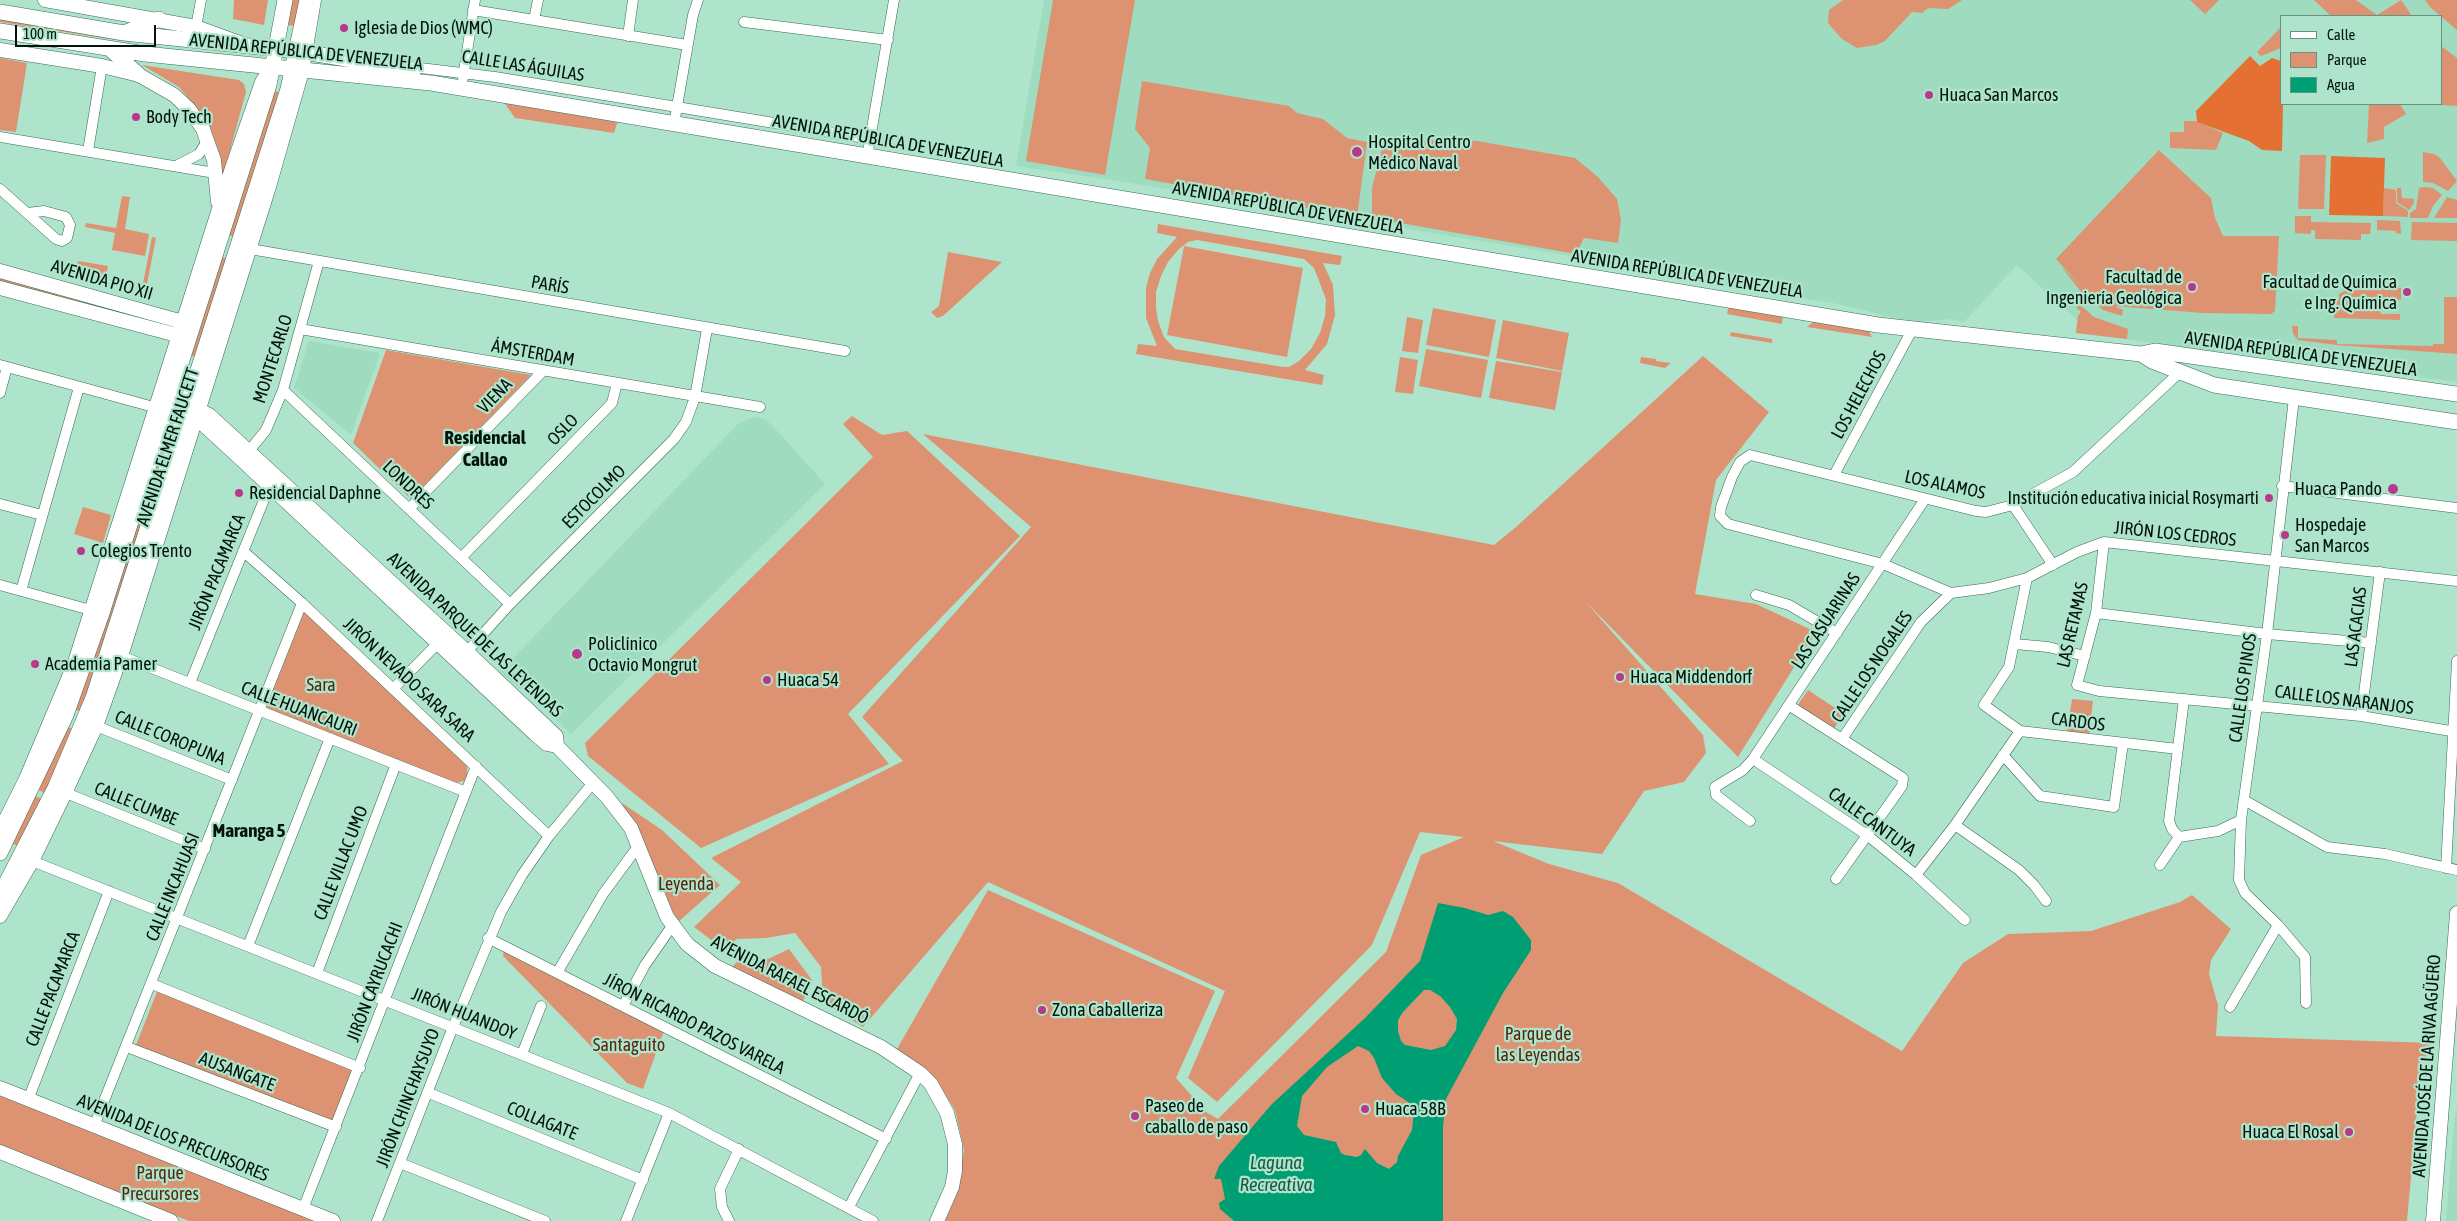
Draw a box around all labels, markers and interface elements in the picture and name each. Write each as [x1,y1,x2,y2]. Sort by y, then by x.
scale bar [18,15,159,47]
legend [2280,15,2442,105]
place label: Iglesia de Dios (WMC) [354,17,493,39]
marker: Iglesia de Dios (WMC) [338,22,350,34]
text: 100 m [23,25,57,42]
text: Calle [2327,26,2355,43]
street label: AVENIDA REPÚBLICA DE VENEZUELA [188,29,424,75]
street label: CALLE LAS ÁGUILAS [460,46,586,86]
text: Parque [2327,51,2367,68]
text: Agua [2327,76,2355,93]
place label: Huaca San Marcos [1939,84,2058,106]
marker: Huaca San Marcos [1923,89,1935,101]
place label: Body Tech [146,106,212,128]
street label: AVENIDA REPÚBLICA DE VENEZUELA [771,110,1005,172]
marker: Body Tech [130,111,142,123]
place label: Hospital Centro Médico Naval [1368,131,1471,173]
marker: Hospital Centro Médico Naval [1350,145,1364,159]
street label: AVENIDA REPÚBLICA DE VENEZUELA [1171,177,1405,239]
street label: AVENIDA REPÚBLICA DE VENEZUELA [1570,245,1804,303]
street label: AVENIDA PIO XII [48,255,156,305]
place label: Facultad de Ingeniería Geológica [2046,266,2182,308]
street label: PARÍS [529,271,571,299]
place label: Facultad de Química e Ing. Química [2262,271,2397,314]
marker: Facultad de Ingeniería Geológica [2186,281,2198,293]
marker: Facultad de Química e Ing. Química [2401,286,2413,298]
street label: MONTECARLO [249,312,297,406]
street label: AVENIDA REPÚBLICA DE VENEZUELA [2184,327,2418,381]
street label: ÁMSTERDAM [490,335,576,371]
street label: LOS HELECHOS [1827,347,1891,443]
street label: AVENIDA ELMER FAUCETT [132,365,204,529]
street label: VIENA [473,374,517,418]
street label: OSLO [543,410,583,450]
district label: Residencial Callao [444,427,526,471]
street label: LONDRES [378,456,438,514]
street label: ESTOCOLMO [558,461,630,533]
street label: LOS ALAMOS [1903,466,1987,504]
place label: Huaca Pando [2294,478,2382,500]
place label: Residencial Daphne [249,482,381,504]
marker: Huaca Pando [2386,482,2400,496]
marker: Residencial Daphne [233,487,245,499]
place label: Institución educativa inicial Rosymarti [2008,487,2259,509]
marker: Institución educativa inicial Rosymarti [2263,492,2275,504]
street label: JIRÓN PACAMARCA [184,511,250,633]
place label: Hospedaje San Marcos [2295,514,2369,556]
street label: JIRÓN LOS CEDROS [2113,517,2237,551]
marker: Hospedaje San Marcos [2279,529,2291,541]
place label: Colegios Trento [91,540,192,562]
marker: Colegios Trento [75,545,87,557]
street label: AVENIDA PARQUE DE LAS LEYENDAS [383,548,567,722]
street label: LAS CASUARINAS [1787,569,1865,673]
street label: LAS RETAMAS [2053,580,2093,670]
street label: LAS ACACIAS [2340,586,2372,668]
street label: CALLE LOS NOGALES [1827,607,1917,727]
street label: JIRÓN NEVADO SARA SARA [339,613,479,747]
street label: CALLE LOS PINOS [2225,632,2261,744]
place label: Policlínico Octavio Mongrut [588,633,697,676]
marker: Policlínico Octavio Mongrut [570,647,584,661]
place label: Academia Pamer [45,653,157,675]
marker: Academia Pamer [29,658,41,670]
place label: Huaca Middendorf [1630,666,1752,688]
place label: Huaca 54 [777,669,839,691]
marker: Huaca Middendorf [1614,671,1626,683]
park label: Sara [306,674,336,696]
marker: Huaca 54 [761,674,773,686]
street label: CALLE HUANCAURI [238,677,360,741]
street label: CALLE LOS NARANJOS [2273,681,2415,719]
street label: CALLE COROPUNA [112,706,228,770]
street label: CARDOS [2050,708,2106,736]
street label: CALLE CUMBE [91,778,181,830]
street label: CALLE CANTUYA [1824,783,1920,861]
street label: CALLE VILLAC UMO [309,803,373,923]
district label: Maranga 5 [213,820,285,842]
street label: CALLE INCAHUASI [141,830,205,944]
park label: Leyenda [658,873,714,895]
street label: JIRÓN CAYRUCACHI [342,919,408,1045]
street label: CALLE PACAMARCA [21,928,85,1050]
street label: AVENIDA RAFAEL ESCARDÓ [708,931,872,1029]
street label: AVENIDA JOSÉ DE LA RIVA AGÜERO [2408,954,2446,1178]
street label: JÍRON RICARDO PAZOS VARELA [600,969,788,1079]
street label: JIRÓN HUANDOY [408,983,520,1045]
place label: Zona Caballeriza [1052,999,1163,1021]
marker: Zona Caballeriza [1036,1004,1048,1016]
park label: Parque de las Leyendas [1496,1023,1580,1066]
street label: JIRÓN CHINCHAYSUYO [372,1025,444,1171]
park label: Santaguito [593,1034,665,1056]
street label: AUSANGATE [196,1048,278,1096]
street label: AVENIDA DE LOS PRECURSORES [74,1090,272,1186]
place label: Paseo de caballo de paso [1145,1095,1248,1138]
street label: COLLAGATE [504,1097,580,1145]
place label: Huaca 58B [1375,1098,1445,1120]
marker: Huaca 58B [1359,1103,1371,1115]
marker: Paseo de caballo de paso [1129,1110,1141,1122]
place label: Huaca El Rosal [2242,1121,2339,1143]
marker: Huaca El Rosal [2343,1126,2355,1138]
water label: Laguna Recreativa [1239,1152,1313,1196]
park label: Parque Precursores [121,1162,199,1204]

